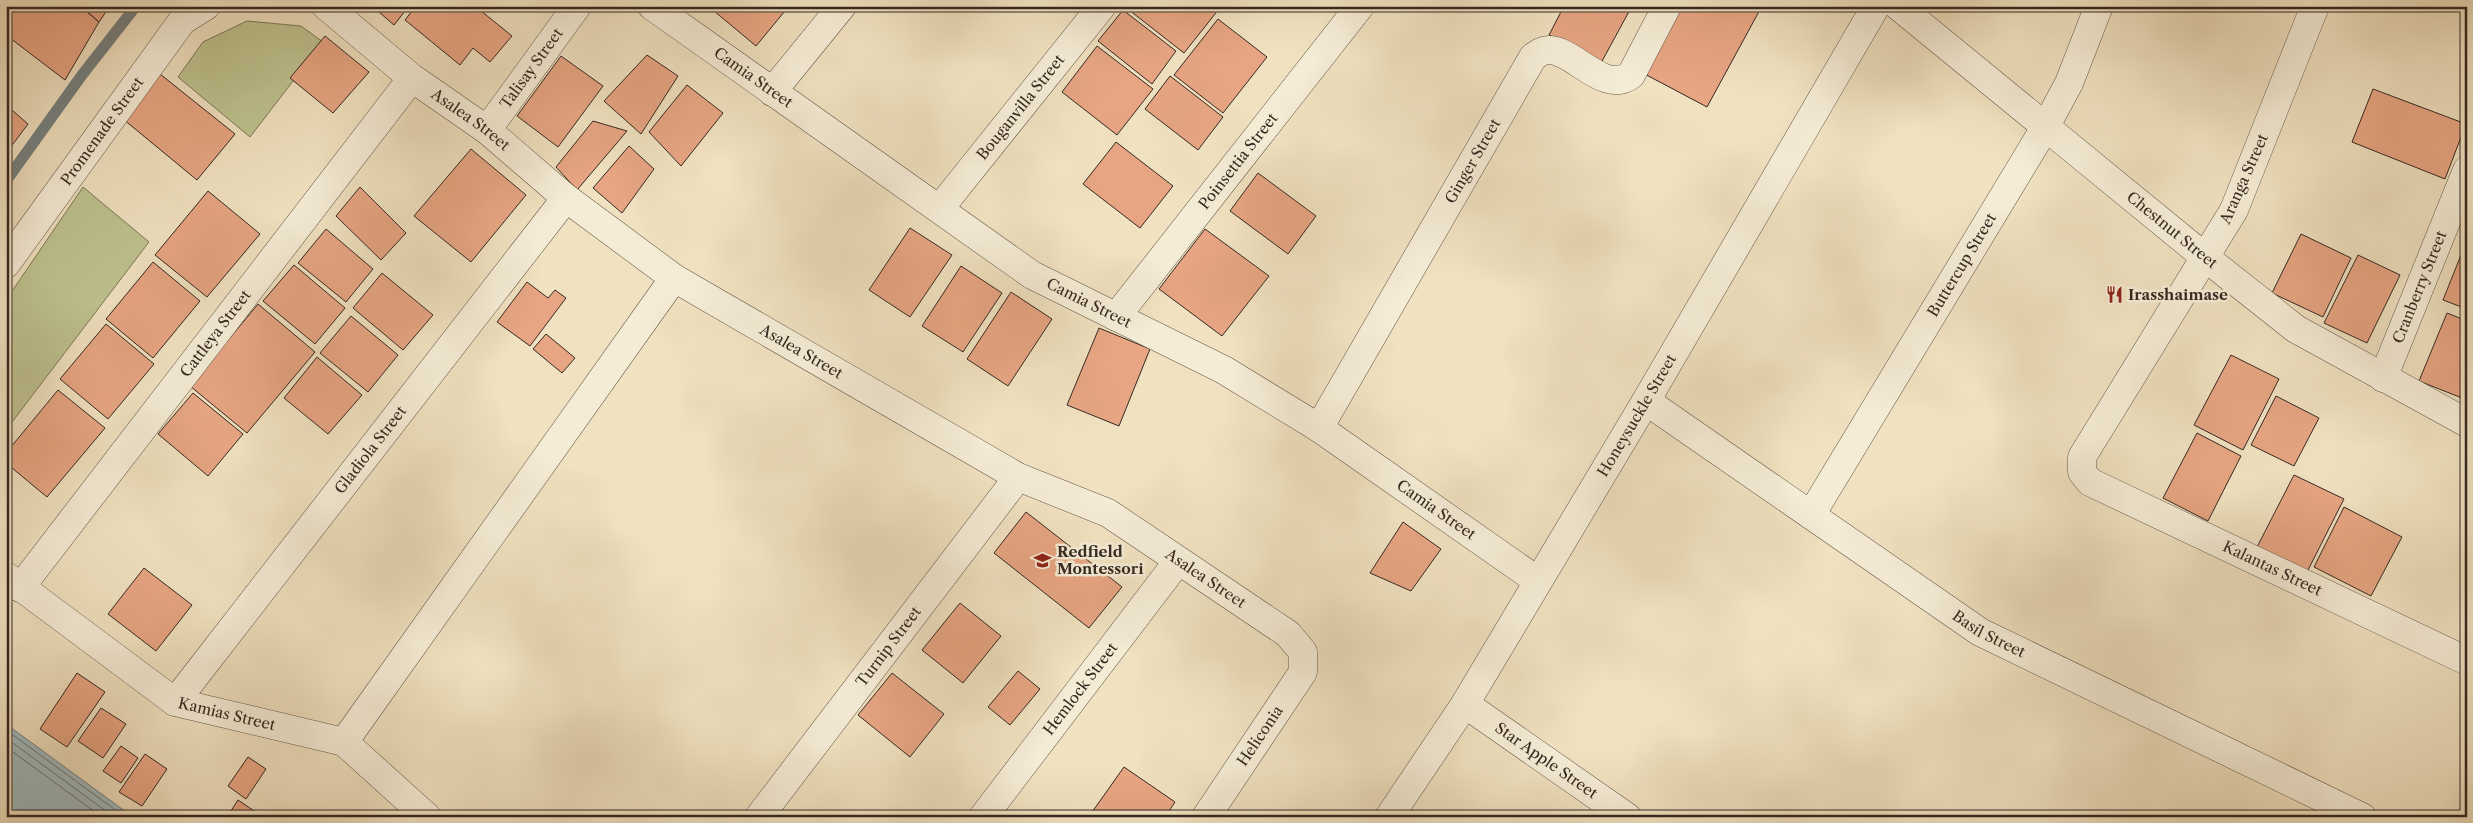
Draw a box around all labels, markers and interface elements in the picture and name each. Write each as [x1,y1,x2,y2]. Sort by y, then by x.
street label: Talisay Street [496,23,567,112]
street label: Camia Street [710,43,797,112]
street label: Bouganvilla Street [972,50,1069,164]
street label: Promenade Street [56,72,148,189]
street label: Asalea Street [427,84,514,155]
street label: Poinsettia Street [1194,108,1282,213]
street label: Ginger Street [1441,114,1505,207]
street label: Aranga Street [2215,130,2272,228]
street label: Chestnut Street [2123,187,2222,273]
street label: Buttercup Street [1923,209,2001,320]
street label: Cranberry Street [2388,227,2451,346]
street label: Camia Street [1043,274,1135,332]
street label: Cattleya Street [176,285,255,381]
restaurant icon: Irasshaimase [2104,285,2124,305]
place label: Irasshaimase [2128,285,2228,304]
street label: Asalea Street [756,319,847,383]
street label: Honeysuckle Street [1593,350,1680,480]
street label: Gladiola Street [330,401,411,497]
street label: Camia Street [1393,475,1480,544]
street label: Kalantas Street [2220,536,2326,600]
place label: Redfield Montessori [1057,542,1144,578]
street label: Asalea Street [1161,544,1250,612]
school or university icon: Redfield Montessori [1033,551,1053,571]
street label: Turnip Street [852,602,925,690]
street label: Basil Street [1949,606,2029,662]
street label: Hemlock Street [1039,638,1122,739]
street label: Kamias Street [176,693,278,735]
street label: Heliconia [1232,702,1287,770]
street label: Star Apple Street [1492,718,1602,803]

